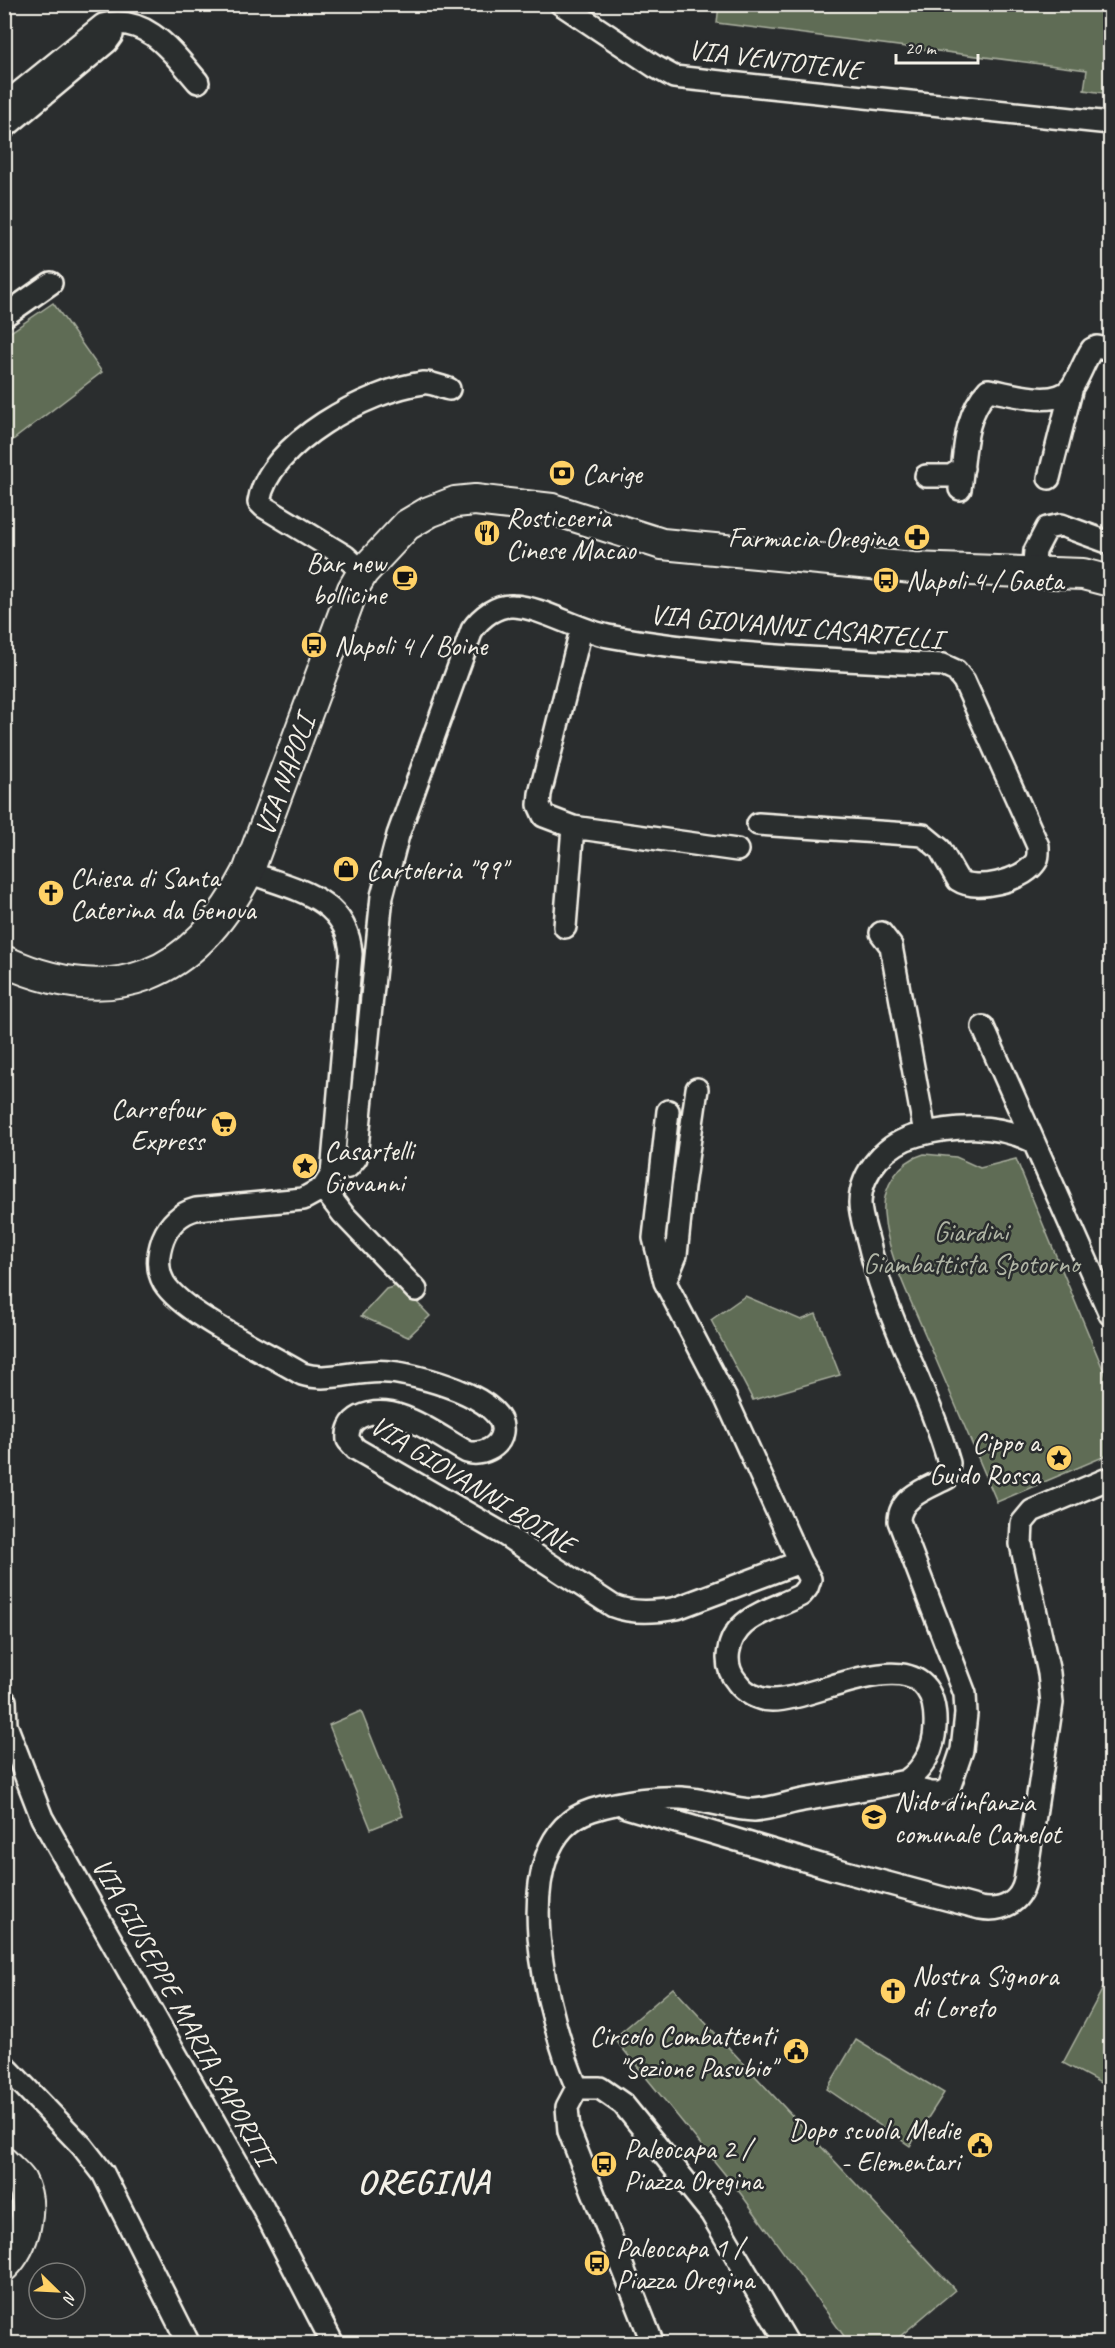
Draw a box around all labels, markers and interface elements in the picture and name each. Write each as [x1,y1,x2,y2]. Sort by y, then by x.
scale bar [896,27,978,65]
street label: VIA VENTOTENE [687,32,867,88]
text: 20 m [905,37,938,59]
place label: Carige [582,456,644,491]
bank icon: Carige [547,458,577,488]
place label: Rosticceria Cinese Macao [506,500,638,567]
restaurant icon: Rosticceria Cinese Macao [472,518,502,548]
place label: Farmacia Oregina [728,520,900,555]
pharmacy icon: Farmacia Oregina [902,522,932,552]
place label: Bar new bollicine [306,545,389,612]
cafe icon: Bar new bollicine [390,563,420,593]
place label: Napoli 4 / Gaeta [906,563,1066,598]
bus stop icon: Napoli 4 / Gaeta [871,565,901,595]
street label: VIA GIOVANNI CASARTELLI [649,596,949,657]
place label: Napoli 4 / Boine [334,628,489,663]
bus stop icon: Napoli 4 / Boine [299,630,329,660]
street label: VIA NAPOLI [247,705,324,840]
place label: Cartoleria "99" [366,852,512,887]
shop icon: Cartoleria "99" [331,854,361,884]
place label: Chiesa di Santa Caterina da Genova [70,860,257,927]
church icon: Chiesa di Santa Caterina da Genova [36,878,66,908]
place label: Carrefour Express [111,1091,207,1158]
supermarket icon: Carrefour Express [209,1109,239,1139]
place label: Casartelli Giovanni [324,1133,417,1200]
place icon: Casartelli Giovanni [290,1151,320,1181]
park label: Giardini Giambattista Spotorno [863,1214,1082,1281]
street label: VIA GIOVANNI BOINE [364,1407,585,1563]
place label: Cippo a Guido Rossa [929,1425,1043,1492]
place icon: Cippo a Guido Rossa [1044,1443,1074,1473]
place label: Nido d'infanzia comunale Camelot [894,1784,1063,1851]
school or university icon: Nido d'infanzia comunale Camelot [859,1802,889,1832]
street label: VIA GIUSEPPE MARIA SAPORITI [85,1852,285,2176]
place label: Nostra Signora di Loreto [912,1958,1060,2025]
church icon: Nostra Signora di Loreto [878,1976,908,2006]
place label: Circolo Combattenti "Sezione Pasubio" [589,2018,781,2085]
public building icon: Circolo Combattenti "Sezione Pasubio" [781,2036,811,2066]
place label: Dopo scuola Medie - Elementari [789,2112,964,2179]
public building icon: Dopo scuola Medie - Elementari [965,2130,995,2160]
place label: Paleocapa 2 / Piazza Oregina [624,2131,764,2198]
bus stop icon: Paleocapa 2 / Piazza Oregina [589,2149,619,2179]
district label: OREGINA [358,2160,492,2203]
place label: Paleocapa 1 / Piazza Oregina [616,2230,756,2297]
bus stop icon: Paleocapa 1 / Piazza Oregina [582,2248,612,2278]
north arrow [27,2261,87,2321]
text: N [57,2288,81,2308]

